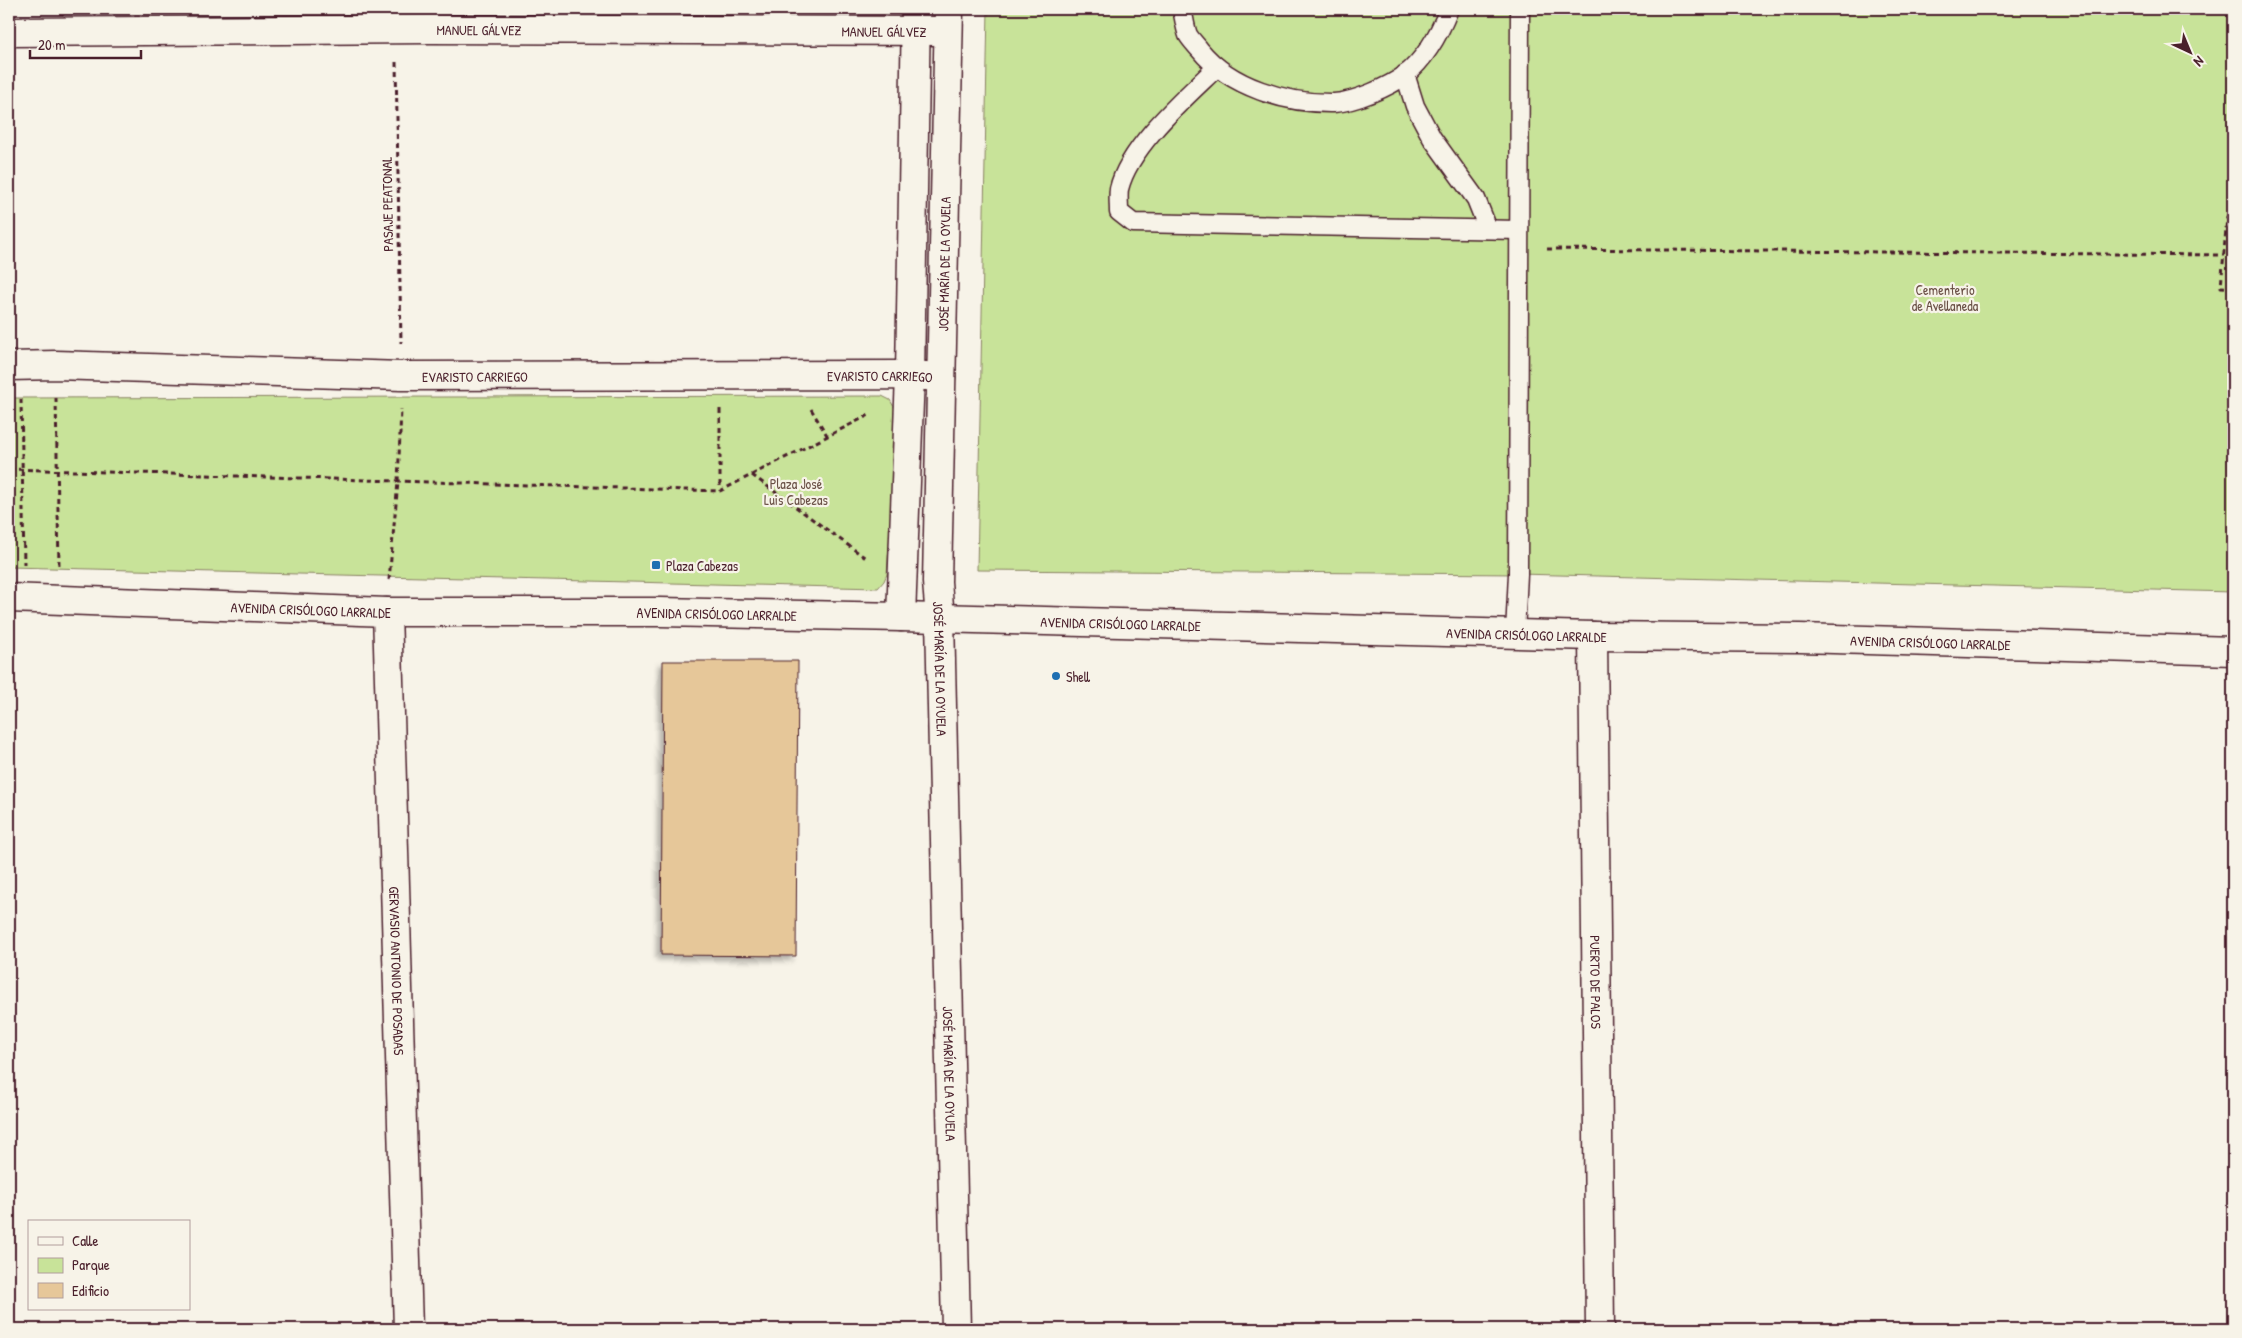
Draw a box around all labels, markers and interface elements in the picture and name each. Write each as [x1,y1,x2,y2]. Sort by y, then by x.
street label: MANUEL GÁLVEZ [436,20,522,39]
street label: MANUEL GÁLVEZ [841,21,927,40]
scale bar [30,28,141,60]
north arrow [2164,28,2214,78]
text: 20 m [38,34,65,55]
text: N [2190,52,2209,72]
street label: PASAJE PEATONAL [377,156,397,252]
street label: JOSÉ MARÍA DE LA OYUELA [933,196,955,332]
park label: Cementerio de Avellaneda [1912,280,1979,315]
street label: EVARISTO CARRIEGO [827,365,934,386]
street label: EVARISTO CARRIEGO [422,366,528,385]
park label: Plaza José Luis Cabezas [764,474,828,509]
place label: Plaza Cabezas [666,556,738,575]
marker: Plaza Cabezas [650,559,662,571]
street label: AVENIDA CRISÓLOGO LARRALDE [230,597,391,622]
street label: JOSÉ MARÍA DE LA OYUELA [929,600,952,737]
street label: AVENIDA CRISÓLOGO LARRALDE [637,602,797,624]
street label: AVENIDA CRISÓLOGO LARRALDE [1040,611,1201,635]
street label: AVENIDA CRISÓLOGO LARRALDE [1446,622,1607,646]
street label: AVENIDA CRISÓLOGO LARRALDE [1850,630,2011,654]
place label: Shell [1066,667,1091,686]
marker: Shell [1050,670,1062,682]
street label: GERVASIO ANTONIO DE POSADAS [386,886,409,1056]
street label: PUERTO DE PALOS [1587,935,1606,1029]
street label: JOSÉ MARÍA DE LA OYUELA [939,1006,961,1142]
legend [28,1220,190,1310]
text: Calle [72,1230,99,1251]
text: Parque [72,1254,110,1275]
text: Edificio [72,1280,109,1301]

